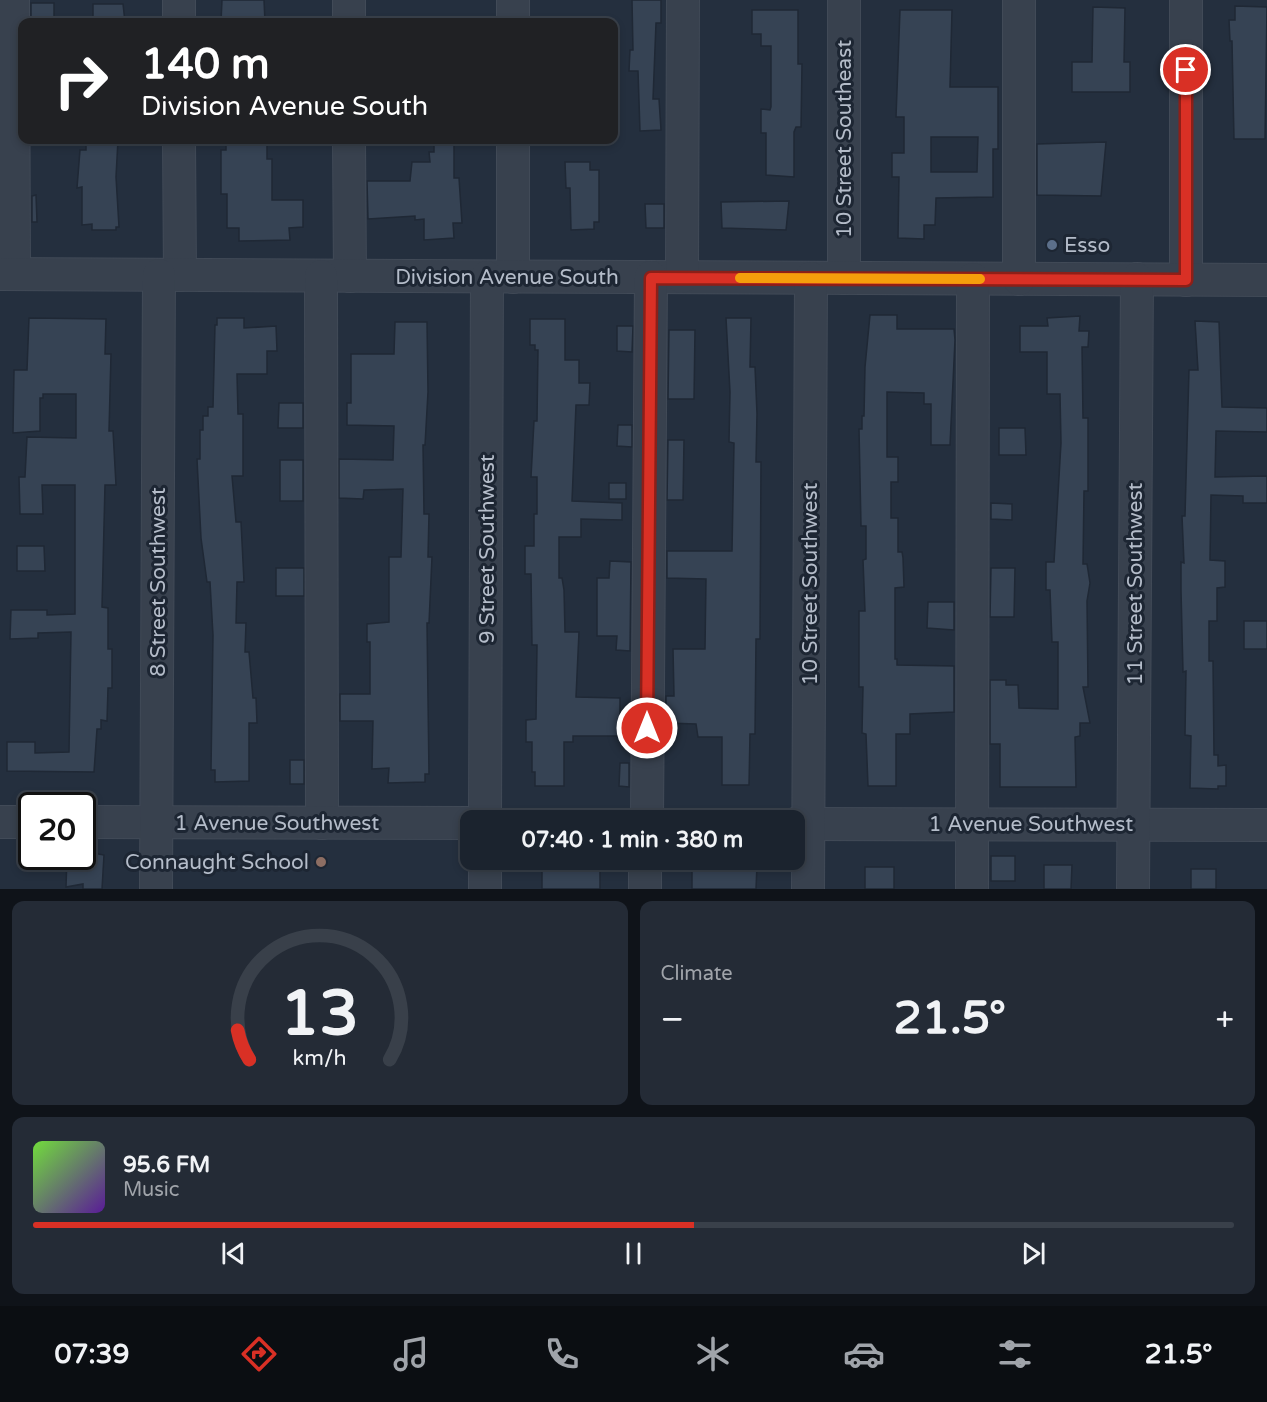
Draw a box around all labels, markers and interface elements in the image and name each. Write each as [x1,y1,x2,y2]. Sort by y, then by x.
text: 140 m [141,39,270,90]
street label: 10 Street Southeast [832,40,857,238]
icon: right [42,42,120,120]
pin [1160,44,1211,95]
icon: arrive [1169,53,1202,86]
text: Division Avenue South [141,90,428,123]
place label: Esso [1064,233,1110,258]
marker: Esso [1045,238,1059,252]
street label: Division Avenue South [395,265,619,290]
street label: 9 Street Southwest [475,454,500,644]
street label: 10 Street Southwest [798,483,823,685]
street label: 11 Street Southwest [1123,483,1148,685]
street label: 8 Street Southwest [146,487,171,677]
position arrow [615,696,679,760]
speed limit sign: 20 [18,792,96,870]
street label: 1 Avenue Southwest [175,811,379,836]
street label: 1 Avenue Southwest [929,812,1133,837]
text: 07:40 · 1 min · 380 m [522,827,743,853]
place label: Connaught School [125,850,309,875]
marker: Connaught School [314,855,328,869]
text: Climate [661,962,733,986]
text: 13 [281,977,359,1052]
text: 21.5° [893,992,1006,1046]
text: − [661,1000,684,1039]
text: + [1215,1000,1234,1039]
text: km/h [293,1045,347,1071]
text: 95.6 FM [123,1152,210,1178]
text: Music [123,1178,179,1202]
icon: previous [217,1237,250,1270]
icon: pause [617,1237,650,1270]
icon: next [1017,1237,1050,1270]
icon: directions [238,1333,280,1375]
icon: music [390,1333,432,1375]
icon: phone [541,1333,583,1375]
icon: climate [692,1333,734,1375]
icon: car [843,1333,885,1375]
icon: filters [994,1333,1036,1375]
text: 07:39 [55,1338,129,1371]
text: 21.5° [1145,1338,1212,1371]

